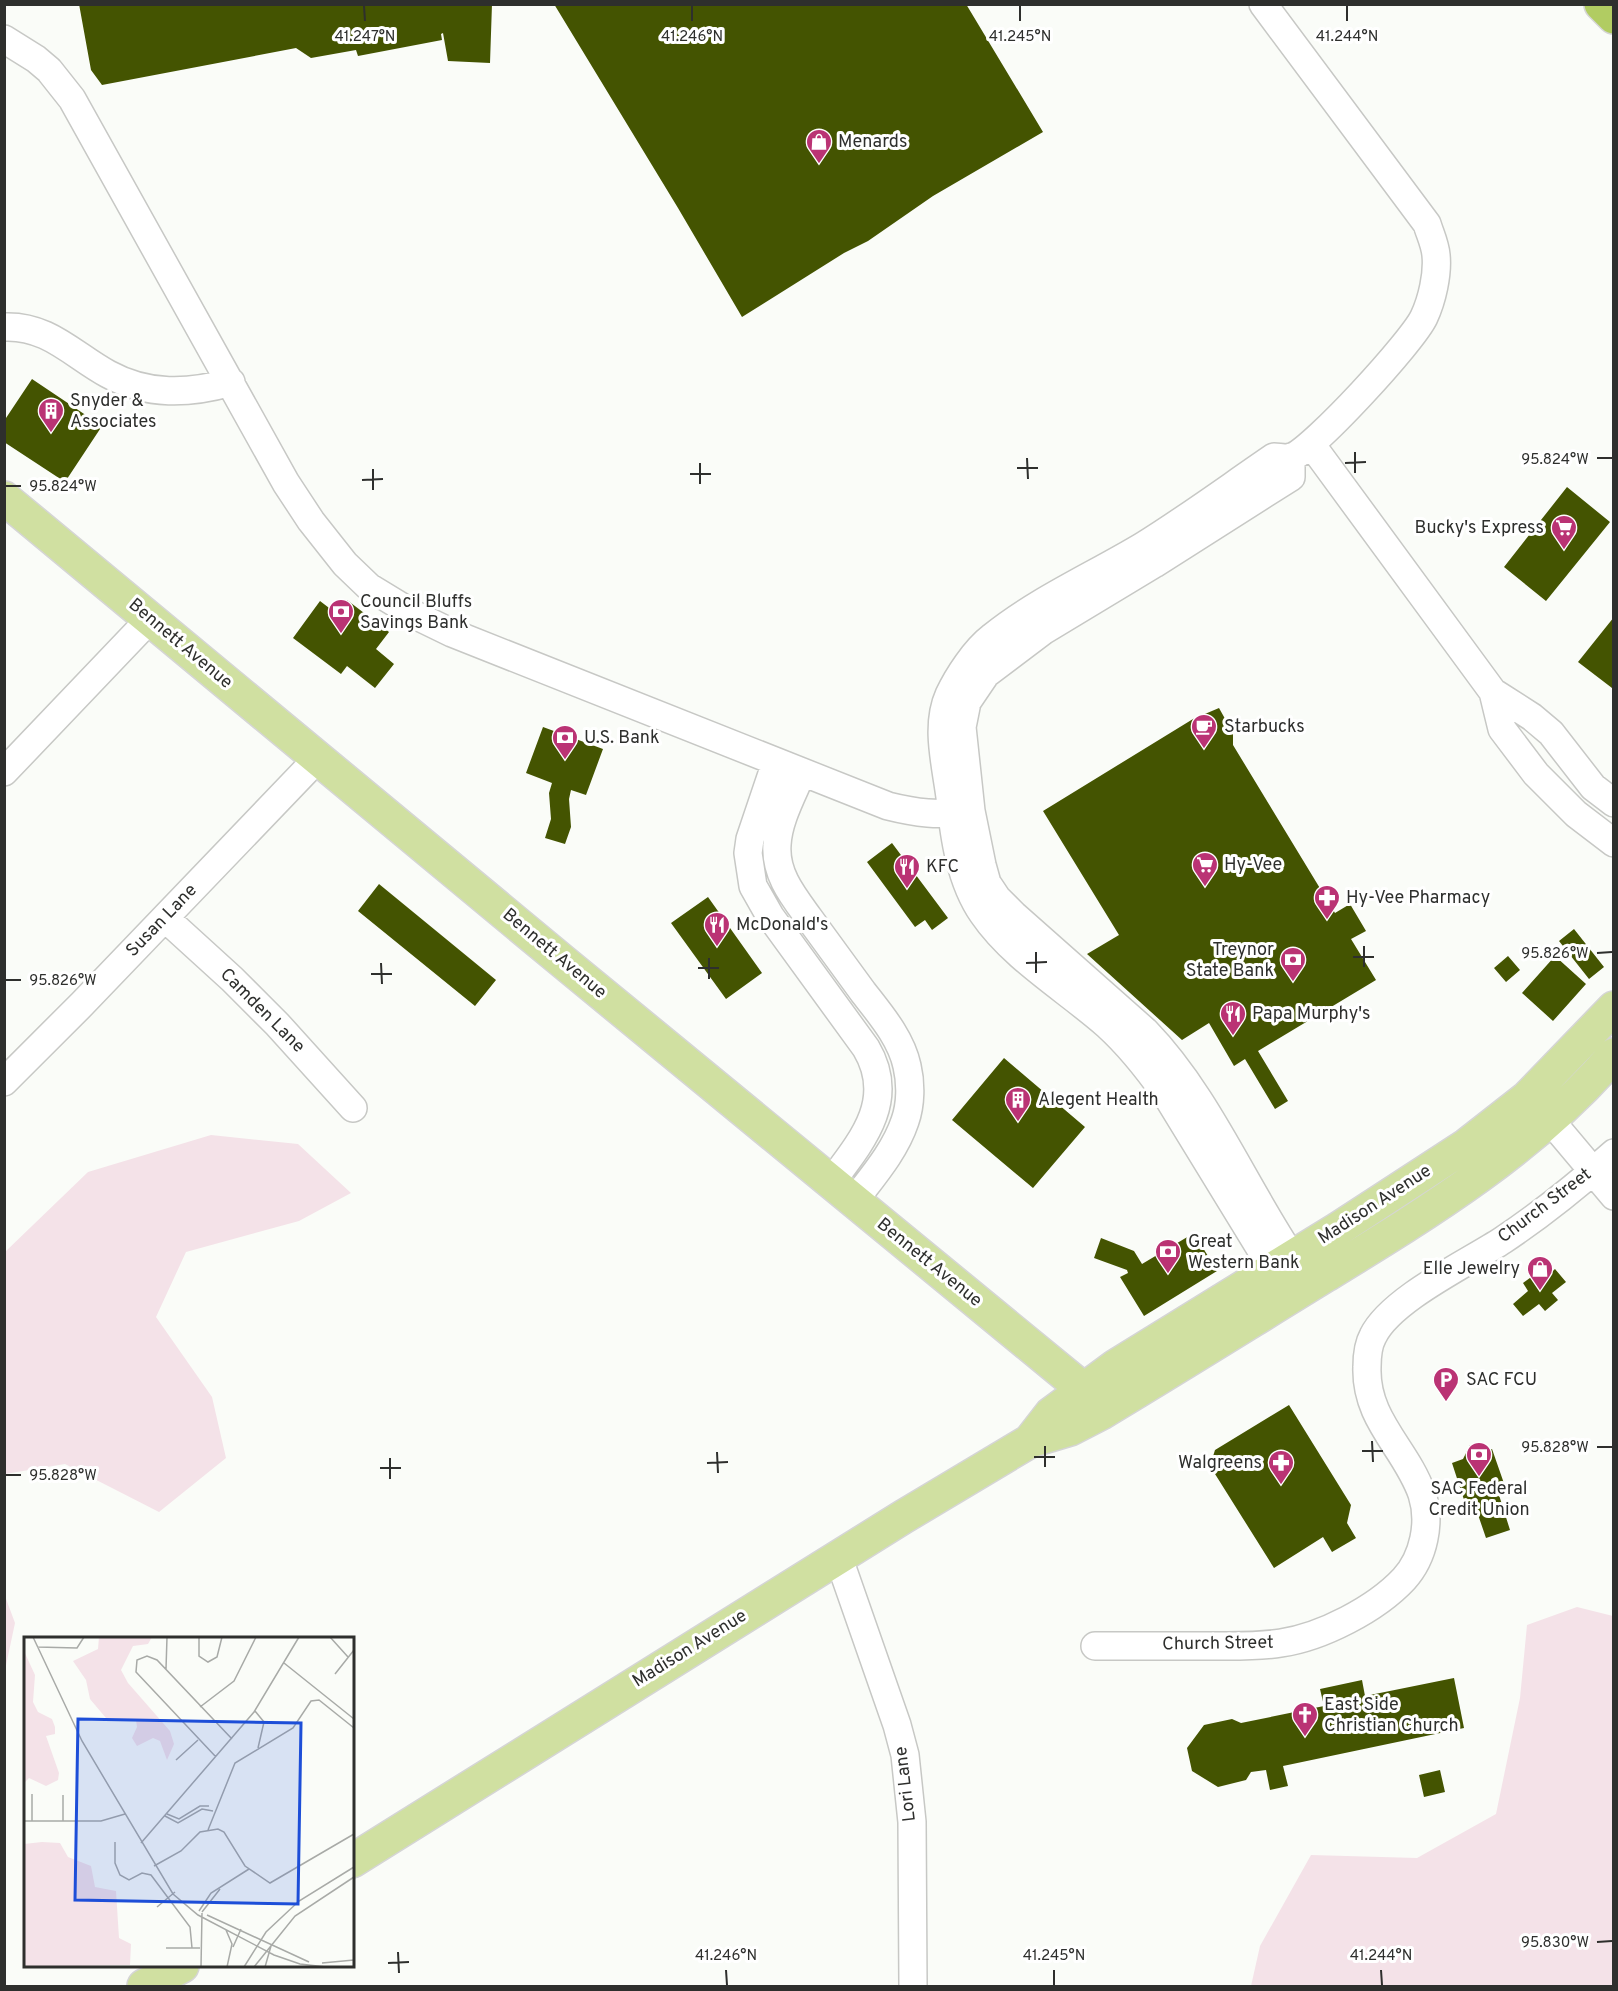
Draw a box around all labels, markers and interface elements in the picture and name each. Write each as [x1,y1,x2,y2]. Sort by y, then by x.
text: 41.247°N [335,28,395,47]
text: 41.246°N [661,28,723,47]
text: 41.245°N [989,28,1051,47]
text: 41.244°N [1316,28,1378,47]
shop icon: Menards [804,127,834,165]
place label: Menards [838,131,907,154]
place label: Snyder & Associates [70,390,157,434]
building icon: Snyder & Associates [36,396,66,434]
text: 95.824°W [1521,451,1589,470]
text: 95.824°W [29,478,97,497]
supermarket icon: Bucky's Express [1549,513,1579,551]
place label: Bucky's Express [1415,517,1544,540]
place label: Council Bluffs Savings Bank [360,591,472,635]
street label: Bennett Avenue [123,594,237,694]
bank icon: Council Bluffs Savings Bank [326,597,356,635]
cafe icon: Starbucks [1189,712,1219,750]
place label: Starbucks [1224,716,1305,739]
bank icon: U.S. Bank [550,723,580,761]
place label: U.S. Bank [584,727,660,750]
supermarket icon: Hy-Vee [1190,850,1220,888]
restaurant icon: KFC [892,852,922,890]
place label: Hy-Vee [1224,854,1282,877]
place label: KFC [926,856,959,879]
street label: Susan Lane [121,880,203,962]
pharmacy icon: Hy-Vee Pharmacy [1312,883,1342,921]
place label: Hy-Vee Pharmacy [1346,887,1490,910]
street label: Bennett Avenue [497,904,611,1004]
restaurant icon: McDonald's [702,910,732,948]
place label: McDonald's [736,914,828,937]
place label: Treynor State Bank [1186,939,1274,983]
bank icon: Treynor State Bank [1278,945,1308,983]
text: 95.826°W [1521,945,1589,964]
street label: Camden Lane [215,964,309,1058]
text: 95.826°W [29,972,97,991]
restaurant icon: Papa Murphy's [1218,999,1248,1037]
place label: Papa Murphy's [1252,1003,1371,1026]
building icon: Alegent Health [1003,1085,1033,1123]
place label: Alegent Health [1038,1089,1159,1112]
street label: Madison Avenue [1314,1160,1436,1250]
street label: Church Street [1494,1163,1596,1249]
street label: Bennett Avenue [872,1213,986,1313]
place label: Great Western Bank [1188,1231,1300,1275]
bank icon: Great Western Bank [1153,1237,1183,1275]
shop icon: Elle Jewelry [1525,1254,1555,1292]
place label: Elle Jewelry [1423,1258,1520,1281]
parking icon: SAC FCU [1431,1365,1461,1403]
place label: SAC FCU [1466,1369,1537,1392]
text: 95.828°W [1521,1439,1589,1458]
bank icon: SAC Federal Credit Union [1464,1440,1494,1478]
pharmacy icon: Walgreens [1266,1448,1296,1486]
place label: Walgreens [1178,1452,1262,1475]
text: 95.828°W [29,1467,97,1486]
place label: SAC Federal Credit Union [1428,1478,1530,1522]
street label: Madison Avenue [629,1605,751,1693]
street label: Church Street [1162,1632,1274,1656]
inset map [24,1637,354,1967]
place label: East Side Christian Church [1324,1694,1459,1738]
church icon: East Side Christian Church [1290,1700,1320,1738]
street label: Lori Lane [890,1745,922,1823]
text: 95.830°W [1521,1934,1589,1953]
text: 41.246°N [695,1947,757,1966]
text: 41.245°N [1023,1947,1085,1966]
text: 41.244°N [1350,1947,1412,1966]

